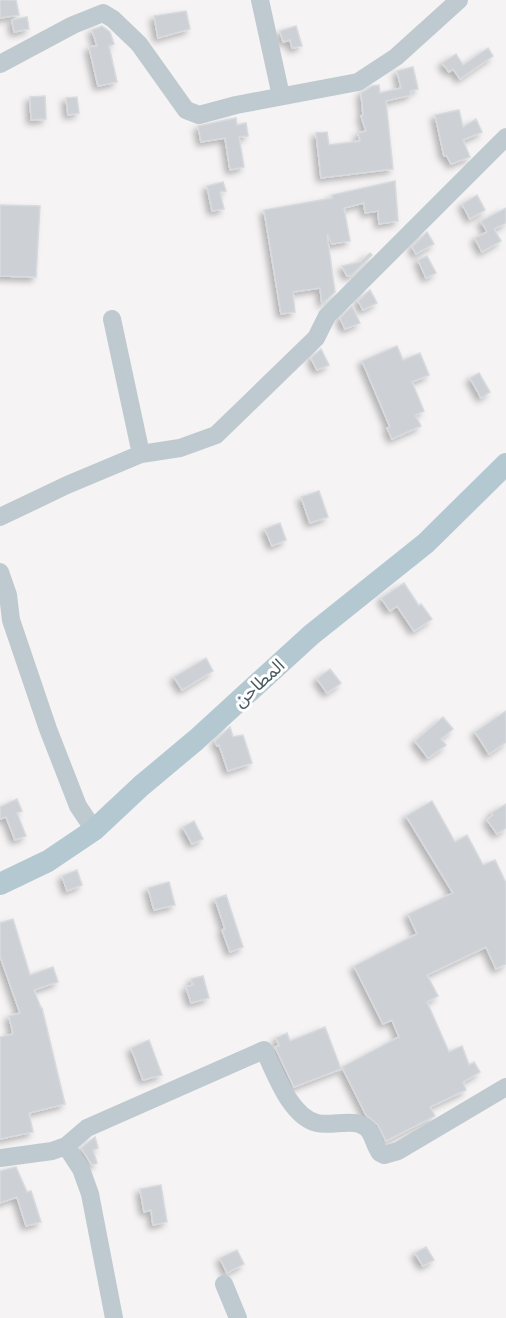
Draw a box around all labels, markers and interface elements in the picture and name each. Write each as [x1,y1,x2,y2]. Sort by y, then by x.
street label: المطاحن [228,654,289,712]

